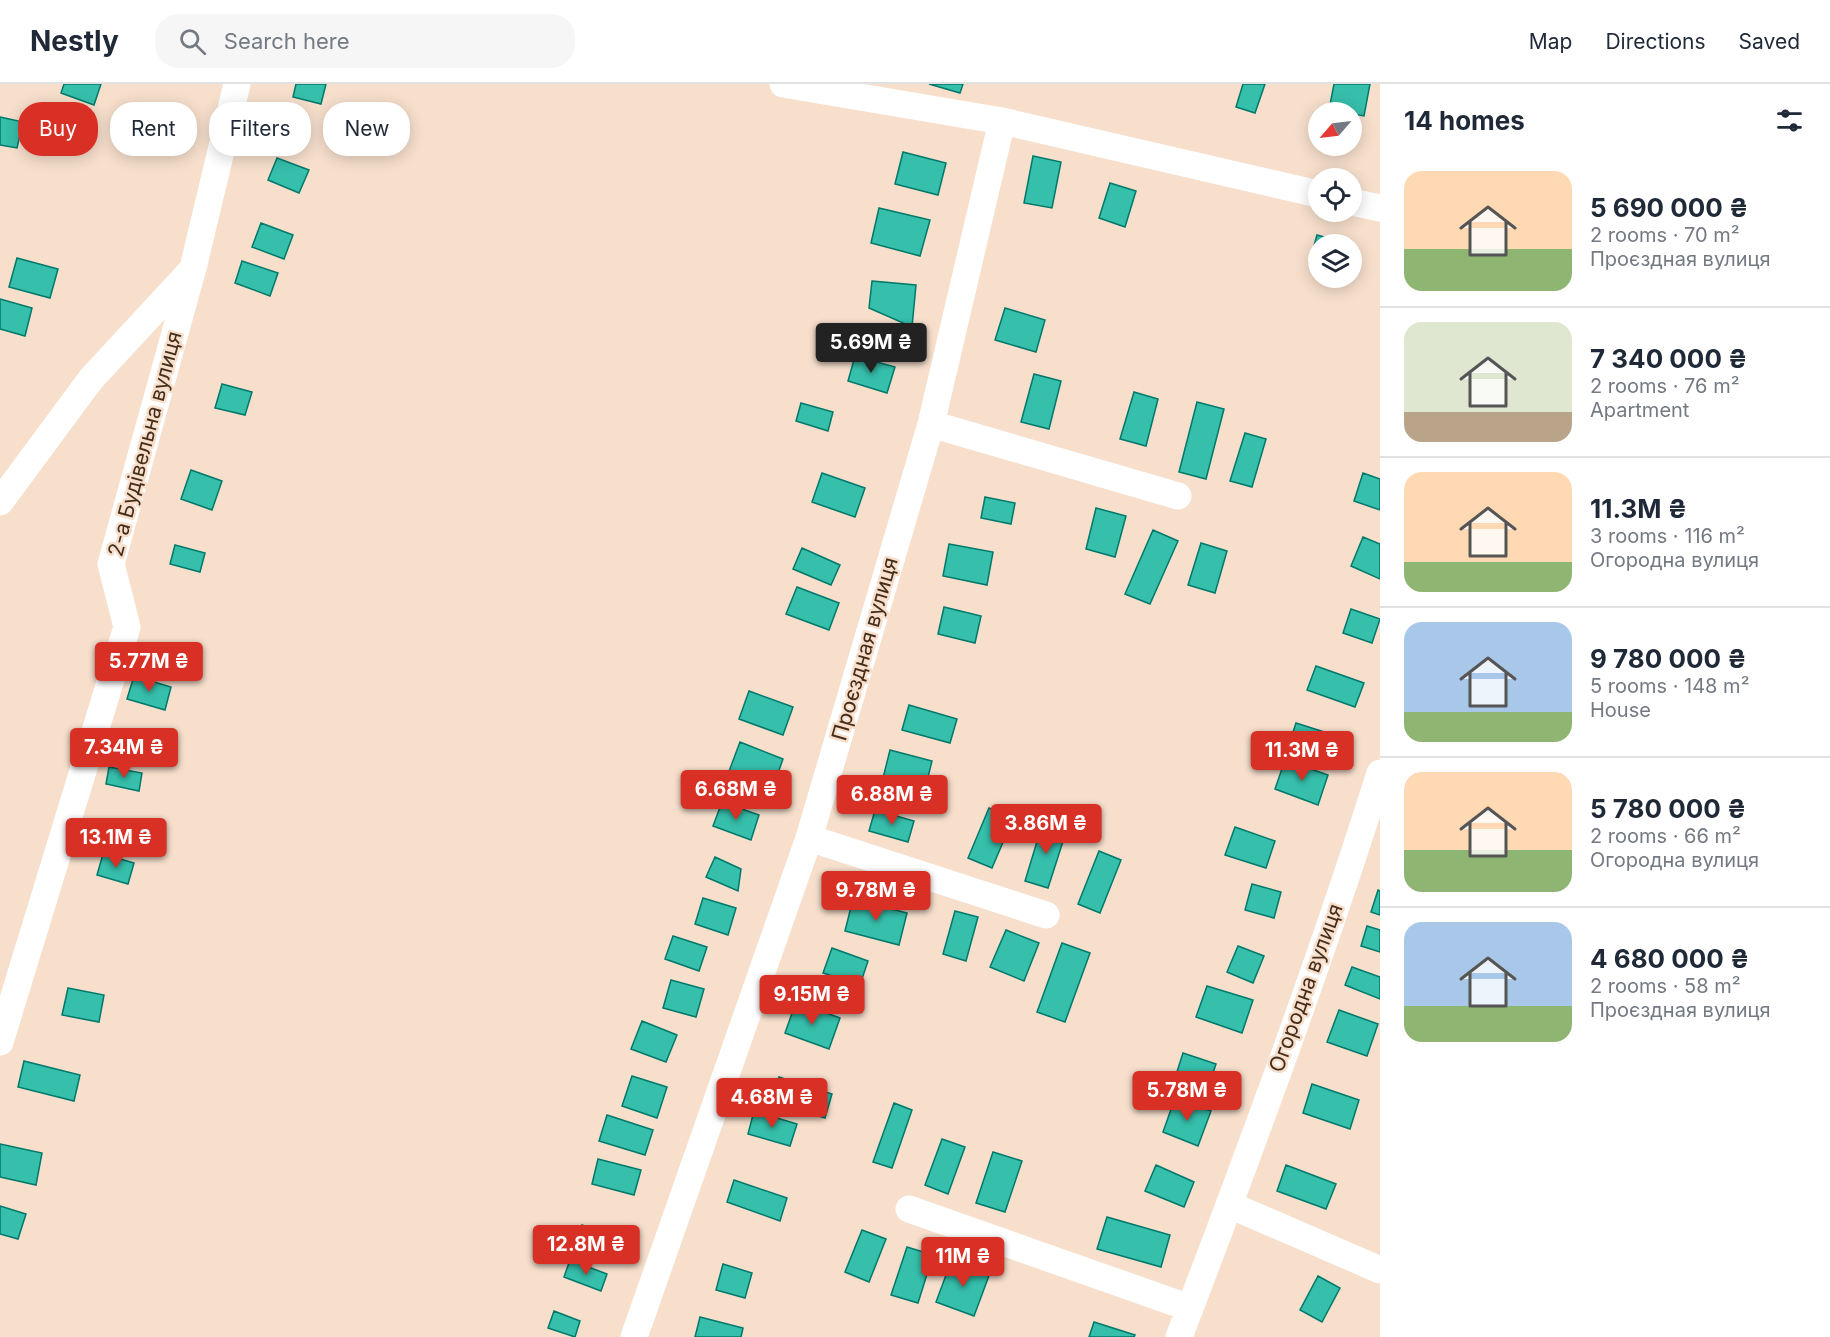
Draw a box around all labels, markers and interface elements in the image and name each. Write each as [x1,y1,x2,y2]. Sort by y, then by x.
search box [155,14,575,68]
text: Nestly [30,24,119,58]
icon: search [176,25,209,58]
text: Search here [224,28,350,54]
text: Map [1529,29,1572,54]
text: Directions [1605,29,1706,54]
text: Saved [1739,29,1800,54]
chip: Buy [18,102,98,156]
chip: Rent [110,102,197,156]
chip: Filters [209,102,311,156]
chip: New [323,102,410,156]
north arrow [1308,102,1362,156]
map controls [1308,102,1362,288]
icon: filters [1773,104,1806,137]
text: 14 homes [1404,105,1525,136]
button: locate [1308,168,1362,222]
text: 5 690 000 ₴ [1590,192,1748,223]
icon: home [1452,195,1524,267]
text: 2 rooms · 70 m² [1590,223,1740,247]
button: layers [1308,234,1362,288]
text: Проєздная вулиця [1590,247,1771,271]
pin: 5.69M ₴ [816,323,926,374]
street label: 2-а Будівельна вулиця [102,328,187,559]
text: 5.69M ₴ [830,330,912,354]
text: 7 340 000 ₴ [1590,343,1747,374]
icon: home [1452,346,1524,418]
text: 2 rooms · 76 m² [1590,374,1739,398]
text: Apartment [1590,398,1689,422]
text: 11.3M ₴ [1590,493,1687,524]
icon: home [1452,496,1524,568]
text: 3 rooms · 116 m² [1590,524,1745,548]
text: Огородна вулиця [1590,548,1759,572]
street label: Проєздная вулиця [826,554,903,743]
pin: 5.77M ₴ [94,642,204,693]
text: 9 780 000 ₴ [1590,643,1746,674]
icon: home [1452,646,1524,718]
text: 5.77M ₴ [109,649,189,673]
text: 5 rooms · 148 m² [1590,674,1749,698]
text: House [1590,698,1651,722]
pin: 7.34M ₴ [69,728,179,779]
pin: 11.3M ₴ [1247,731,1357,782]
text: 7.34M ₴ [84,735,164,759]
text: 11.3M ₴ [1265,738,1339,762]
pin: 6.68M ₴ [681,770,791,821]
pin: 6.88M ₴ [837,775,947,826]
text: 6.68M ₴ [695,777,777,801]
text: 6.88M ₴ [851,782,933,806]
text: 5 780 000 ₴ [1590,793,1746,824]
icon: home [1452,796,1524,868]
pin: 3.86M ₴ [991,804,1101,855]
text: 3.86M ₴ [1005,811,1087,835]
pin: 13.1M ₴ [61,818,171,869]
text: 2 rooms · 66 m² [1590,824,1741,848]
text: 13.1M ₴ [80,825,152,849]
text: Огородна вулиця [1590,848,1759,872]
pin: 9.78M ₴ [821,871,931,922]
text: 9.78M ₴ [835,878,917,902]
street label: Огородна вулиця [1263,900,1348,1076]
text: 4 680 000 ₴ [1590,943,1749,974]
icon: home [1452,946,1524,1018]
text: 2 rooms · 58 m² [1590,974,1741,998]
pin: 9.15M ₴ [757,975,867,1026]
text: 9.15M ₴ [774,982,850,1006]
text: Проєздная вулиця [1590,998,1771,1022]
pin: 5.78M ₴ [1132,1071,1242,1122]
pin: 4.68M ₴ [717,1078,827,1129]
text: 5.78M ₴ [1146,1078,1228,1102]
text: 4.68M ₴ [730,1085,814,1109]
pin: 12.8M ₴ [531,1225,641,1276]
text: 12.8M ₴ [547,1232,625,1256]
pin: 11M ₴ [921,1237,1005,1288]
text: 11M ₴ [935,1244,991,1268]

